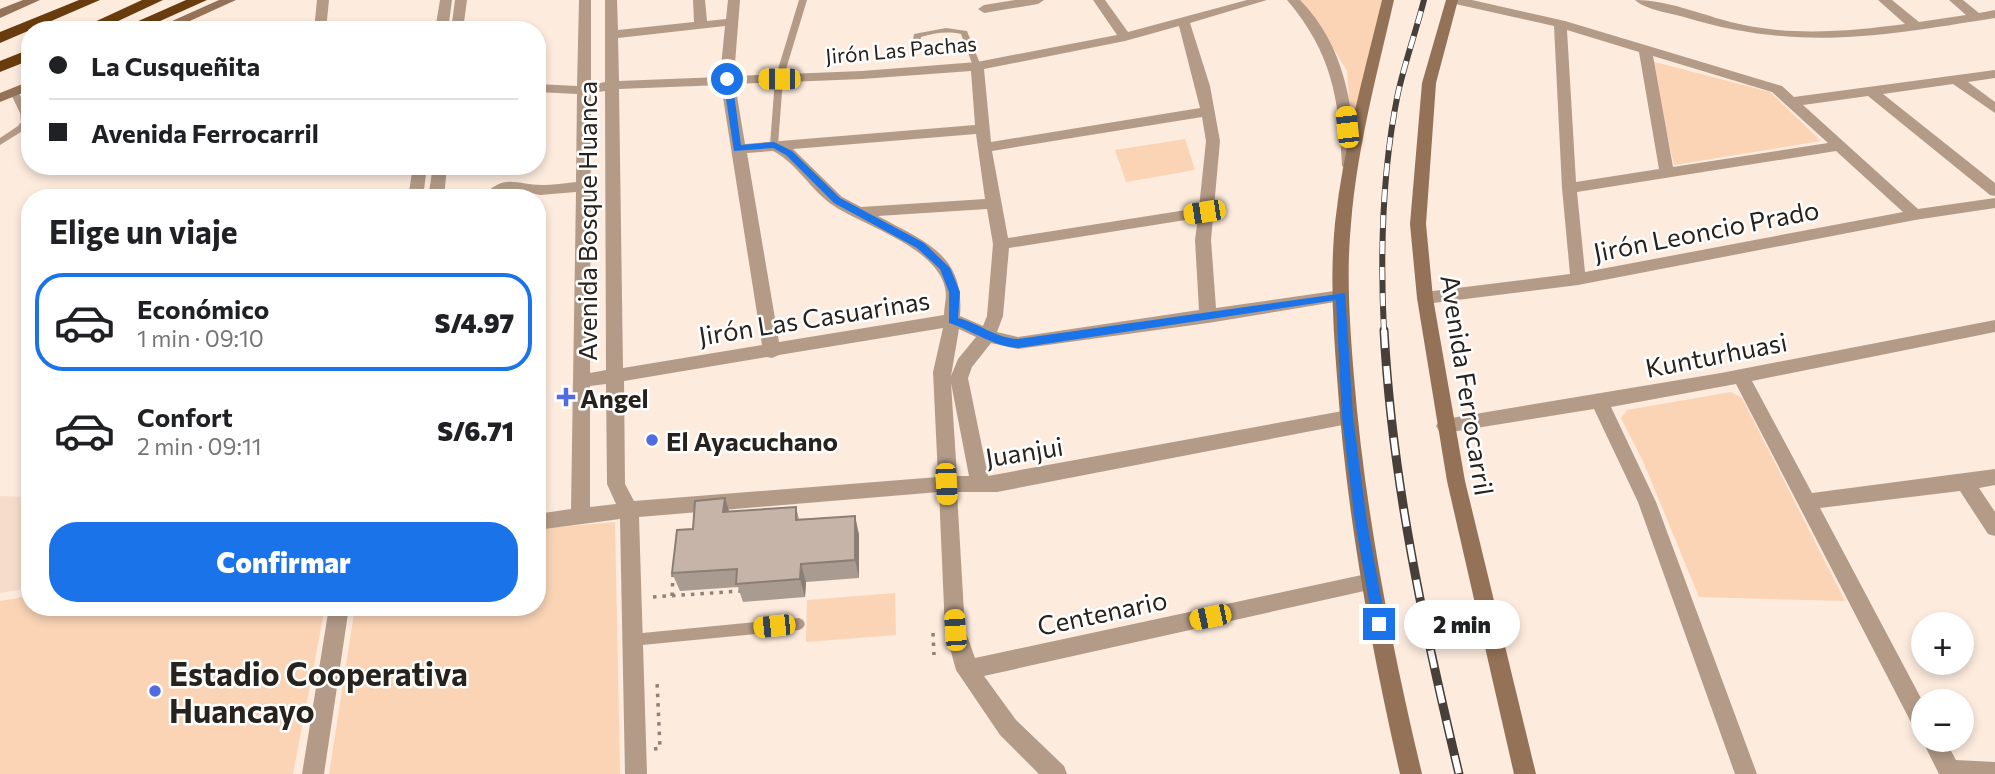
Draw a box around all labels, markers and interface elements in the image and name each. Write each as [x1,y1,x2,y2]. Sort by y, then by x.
street label: Jirón Las Pachas [824,30,978,68]
text: La Cusqueñita [91,50,260,81]
route start [711,63,743,95]
car [759,69,801,90]
street label: Avenida Bosque Huanca [571,81,602,361]
car [1335,105,1360,149]
text: Avenida Ferrocarril [91,117,319,148]
street label: Jirón Leoncio Prado [1591,193,1821,267]
car [1182,198,1227,226]
text: Elige un viaje [49,211,238,251]
street label: Avenida Ferrocarril [1435,272,1501,498]
street label: Jirón Las Casuarinas [696,283,932,351]
icon: car [53,291,116,354]
text: Económico [137,293,269,324]
text: S/4.97 [435,307,514,338]
text: 1 min · 09:10 [137,324,264,352]
street label: Kunturhuasi [1643,325,1789,383]
place label: Angel [580,382,649,413]
marker: Angel [558,389,574,405]
icon: car [53,399,116,462]
text: Confort [137,401,233,432]
text: S/6.71 [437,415,514,446]
place label: El Ayacuchano [666,425,838,456]
street label: Juanjui [983,430,1065,472]
text: 2 min · 09:11 [137,432,262,460]
marker: El Ayacuchano [644,432,660,448]
car [935,462,958,506]
button: Confirmar [49,522,518,602]
street label: Centenario [1034,583,1170,641]
callout: 2 min [1404,600,1519,648]
car [1188,602,1233,632]
car [944,608,967,652]
route end [1363,608,1395,640]
text: 2 min [1433,610,1491,638]
map controls [1911,612,1974,752]
button: + [1911,612,1974,675]
car [753,613,796,639]
place label: Estadio Cooperativa Huancayo [169,653,468,730]
marker: Estadio Cooperativa Huancayo [147,683,163,699]
button: − [1911,689,1974,752]

